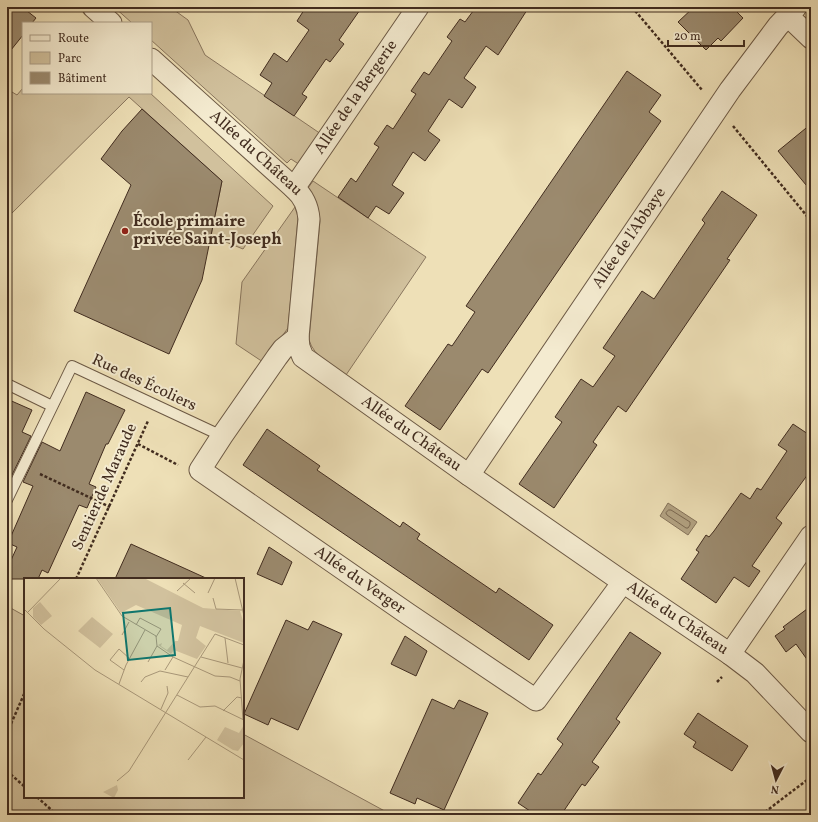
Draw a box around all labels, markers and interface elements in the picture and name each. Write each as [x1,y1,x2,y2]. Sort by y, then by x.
legend [22,22,152,94]
scale bar [668,22,744,48]
text: 20 m [674,29,701,45]
text: Route [58,31,89,47]
street label: Allée de la Bergerie [309,36,403,159]
text: Parc [58,51,81,67]
text: Bâtiment [58,71,107,87]
street label: Allée du Château [204,106,307,201]
street label: Allée de l'Abbaye [587,183,672,293]
place label: École primaire privée Saint-Joseph [133,211,282,251]
marker: École primaire privée Saint-Joseph [120,226,130,236]
street label: Rue des Écoliers [88,349,200,417]
street label: Allée du Château [357,391,466,477]
street label: Sentier de Maraude [67,420,143,554]
street label: Allée du Verger [310,541,410,620]
street label: Allée du Château [622,576,733,661]
inset map [24,578,244,798]
north arrow [756,760,796,800]
text: N [770,781,780,796]

